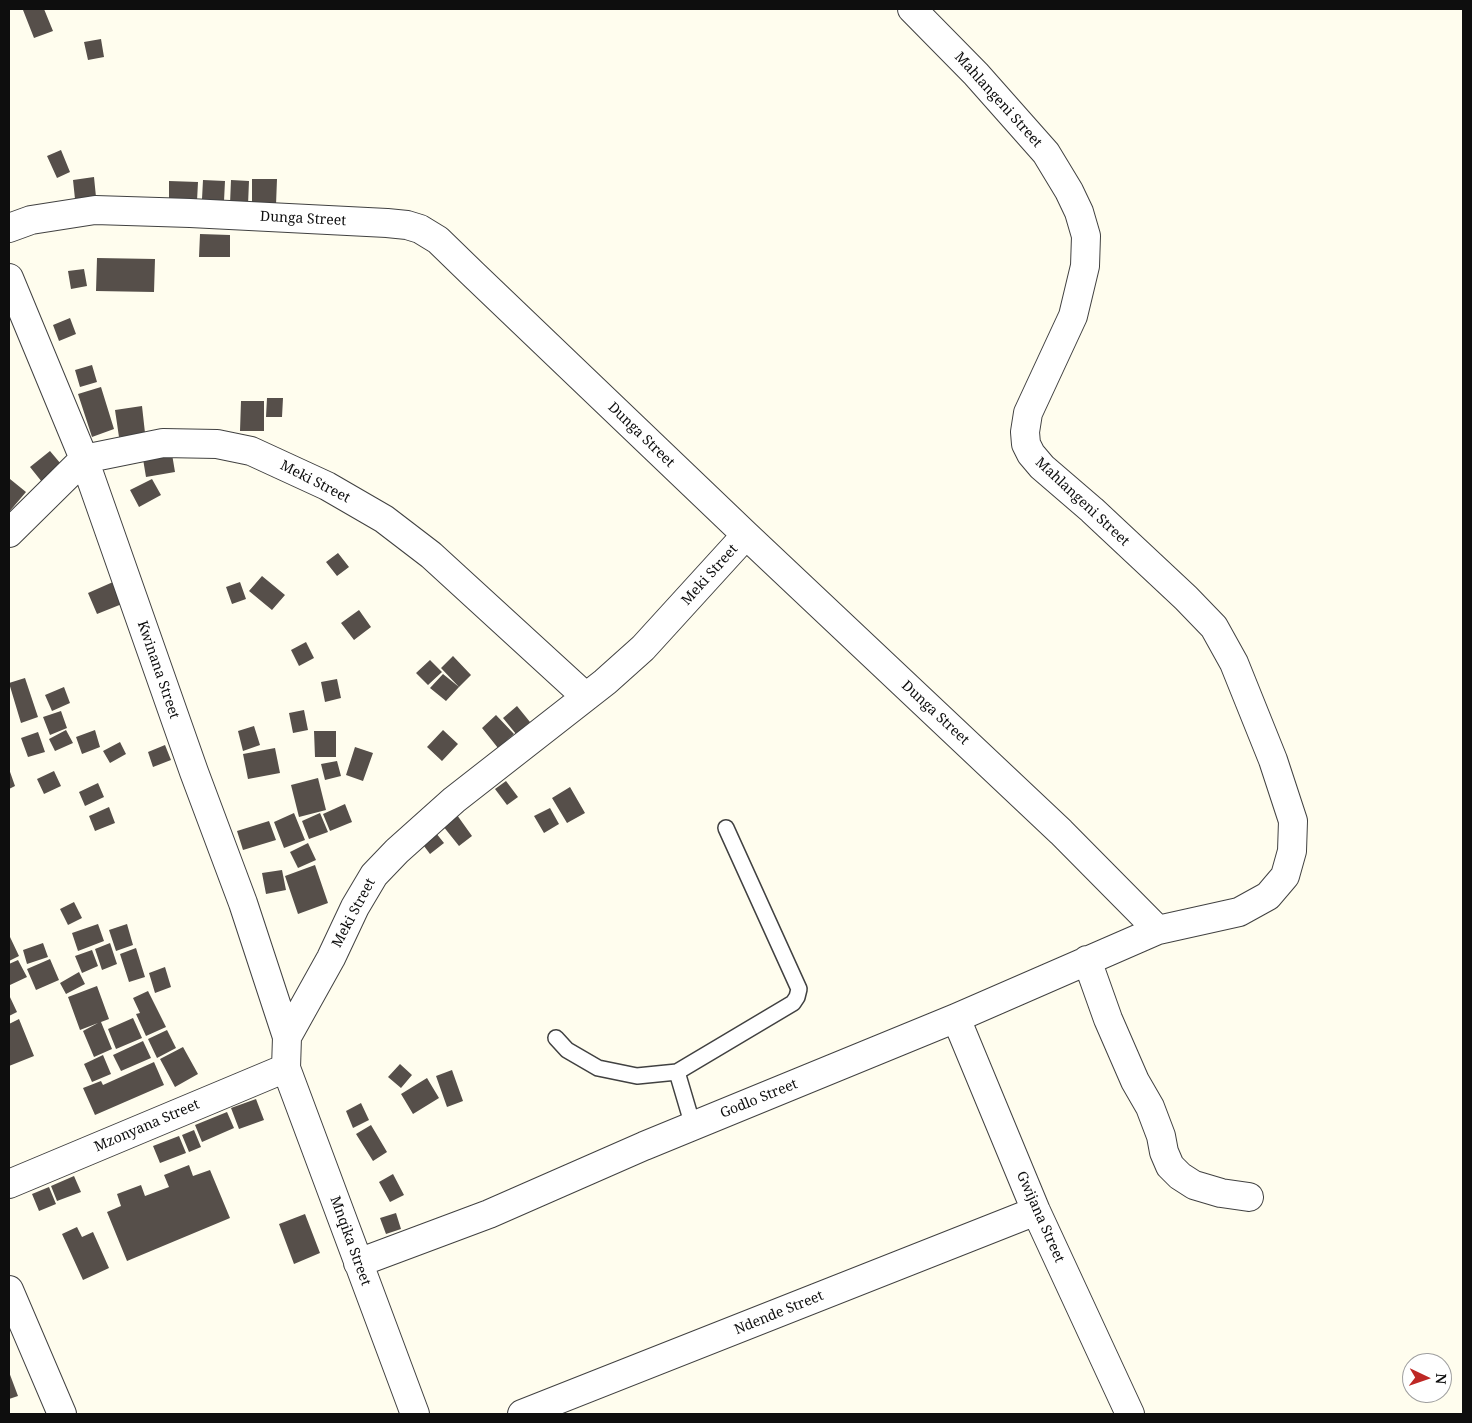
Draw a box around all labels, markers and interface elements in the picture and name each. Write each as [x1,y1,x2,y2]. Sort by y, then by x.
street label: Mahlangeni Street [951,49,1045,151]
street label: Dunga Street [260,208,346,230]
street label: Dunga Street [604,399,678,471]
street label: Mahlangeni Street [1032,454,1132,550]
street label: Meki Street [277,457,353,507]
street label: Meki Street [678,541,742,609]
street label: Kwinana Street [133,619,183,721]
street label: Dunga Street [898,677,972,749]
street label: Meki Street [329,876,379,950]
street label: Godlo Street [718,1076,800,1122]
street label: Mzonyana Street [92,1096,202,1156]
street label: Gwijana Street [1012,1169,1068,1265]
street label: Mnqika Street [326,1194,374,1288]
street label: Ndende Street [732,1287,826,1339]
north arrow [1402,1353,1452,1403]
text: N [1432,1373,1451,1385]

